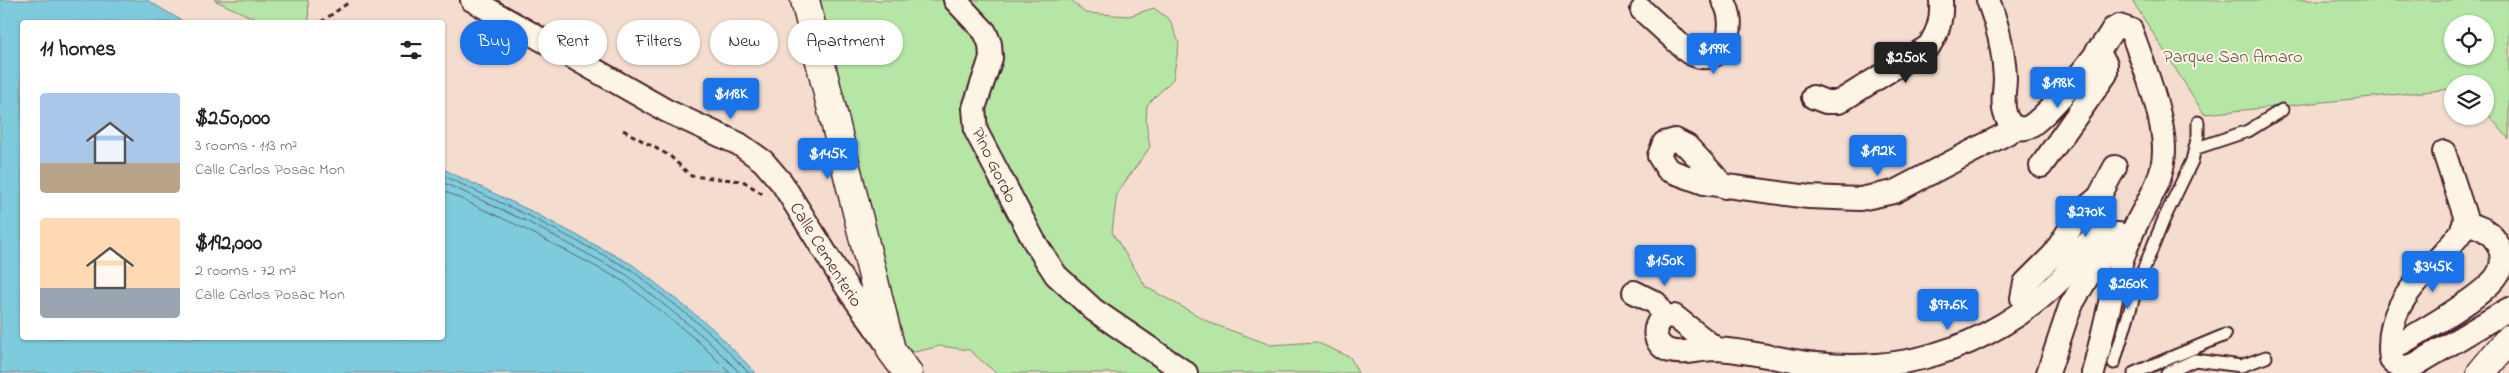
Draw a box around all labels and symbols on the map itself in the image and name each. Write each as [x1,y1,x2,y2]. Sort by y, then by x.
pin: $199K [1679,32,1749,75]
pin: $250K [1871,42,1941,84]
park label: Parque San Amaro [2163,45,2303,71]
pin: $198K [2023,66,2093,109]
pin: $118K [696,78,766,120]
street label: Pino Gordo [964,124,1023,208]
pin: $192K [1843,134,1913,177]
pin: $145K [793,138,863,180]
pin: $270K [2051,196,2121,238]
street label: Calle Cementerio [782,198,868,313]
pin: $150K [1630,244,1700,287]
pin: $345K [2398,250,2468,293]
pin: $260K [2093,268,2163,310]
pin: $97.6K [1907,288,1989,331]

